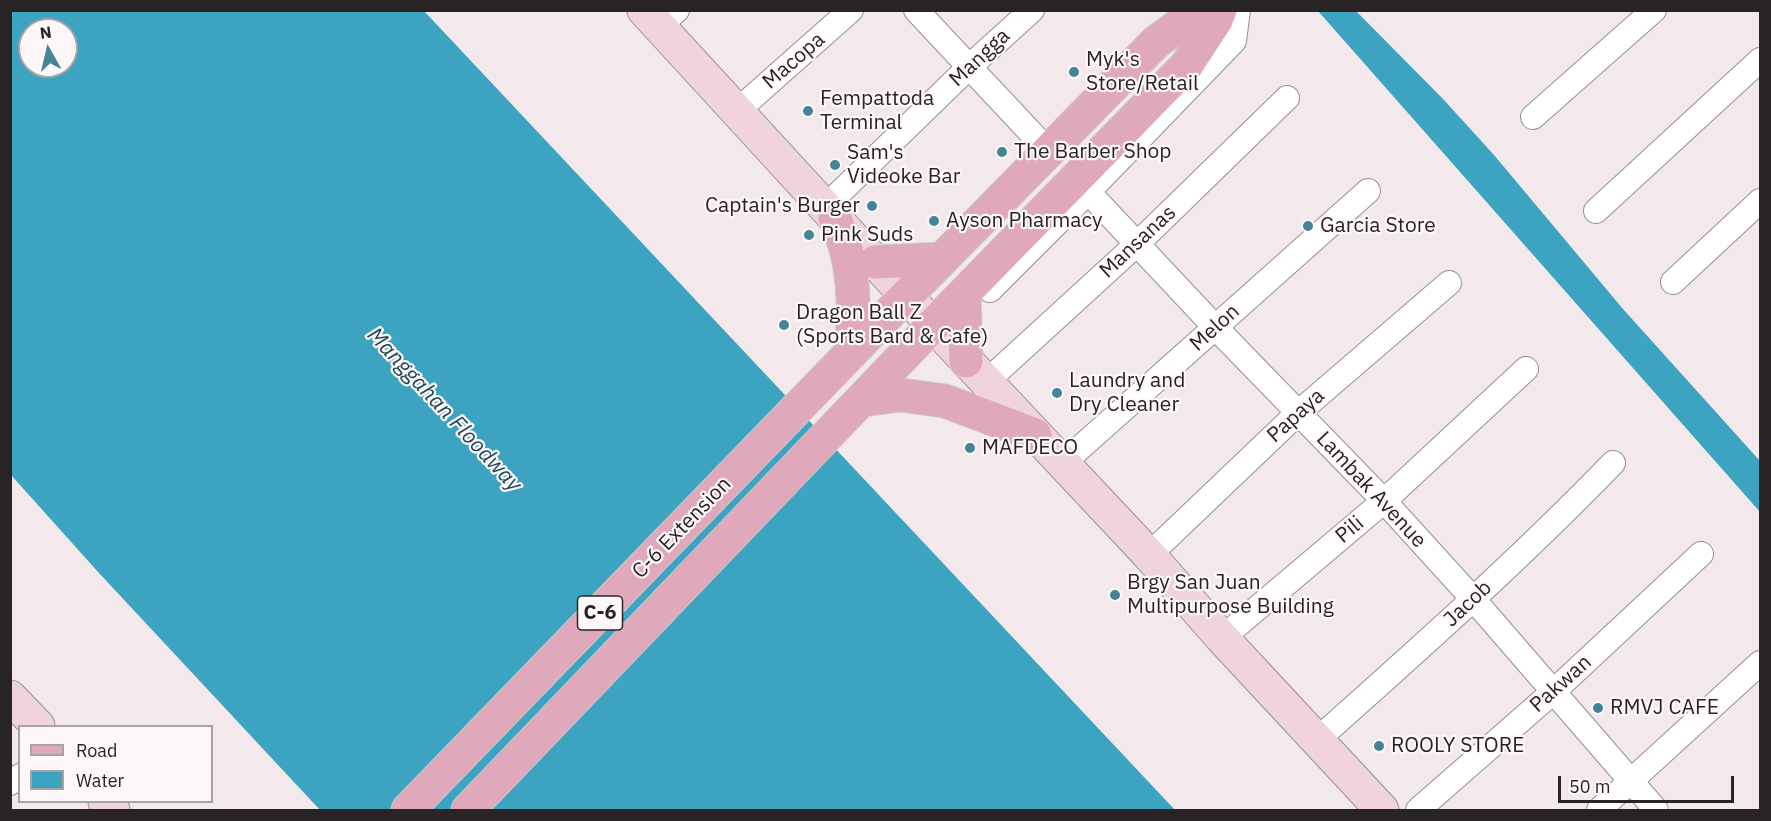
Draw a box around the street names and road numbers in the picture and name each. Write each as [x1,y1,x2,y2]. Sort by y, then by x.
street label: Mangga [945,24,1015,92]
street label: Macopa [758,27,830,95]
street label: Mansanas [1095,200,1181,284]
street label: Melon [1185,299,1245,357]
street label: Papaya [1262,384,1330,448]
street label: Lambak Avenue [1311,427,1431,553]
street label: C-6 Extension [627,472,737,584]
street label: Pili [1331,511,1369,549]
street label: Jacob [1439,576,1497,632]
road number: C-6 [578,596,622,630]
street label: Pakwan [1525,650,1597,718]

